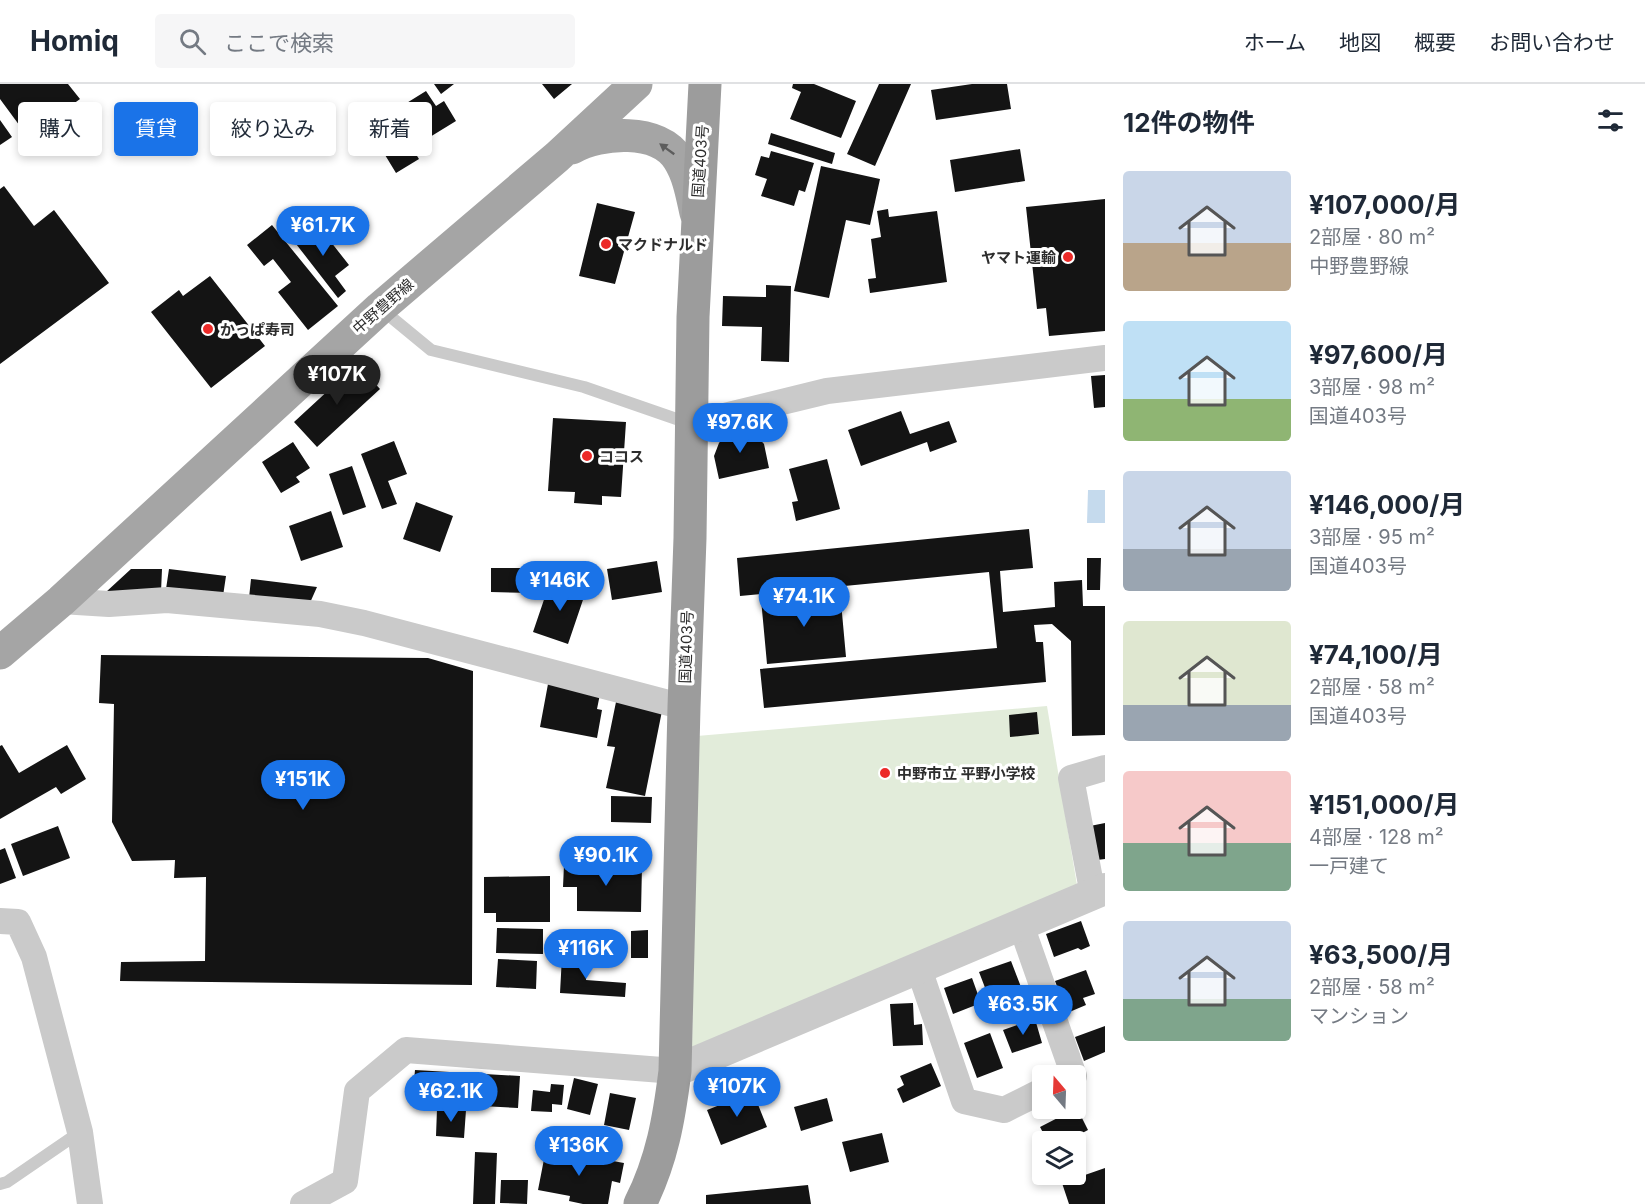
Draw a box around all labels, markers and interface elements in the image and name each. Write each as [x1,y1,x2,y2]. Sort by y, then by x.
search box [155,14,575,68]
text: Homiq [30,24,119,58]
icon: search [176,25,209,58]
text: ここで検索 [224,30,334,56]
text: ホーム [1244,30,1306,55]
text: 地図 [1339,30,1381,55]
text: 概要 [1414,30,1456,55]
text: お問い合わせ [1489,30,1615,55]
chip: 購入 [18,102,102,156]
chip: 賃貸 [114,102,198,156]
chip: 絞り込み [210,102,336,156]
chip: 新着 [348,102,432,156]
icon: filters [1594,104,1627,137]
text: 12件の物件 [1123,107,1255,138]
street label: 国道403号 [688,124,712,198]
one-way arrow [659,143,675,155]
text: ¥107,000/月 [1309,189,1461,220]
icon: home [1171,195,1243,267]
pin: ¥61.7K [274,206,372,257]
text: ¥61.7K [290,213,356,237]
text: 2部屋 · 80 m² [1309,225,1435,249]
place label: マクドナルド [618,235,708,254]
marker: マクドナルド [599,237,613,251]
place label: ヤマト運輸 [981,248,1056,267]
marker: ヤマト運輸 [1061,250,1075,264]
text: 中野豊野線 [1309,254,1409,278]
street label: 中野豊野線 [348,274,418,338]
place label: かっぱ寿司 [220,320,295,339]
marker: かっぱ寿司 [201,322,215,336]
text: ¥97,600/月 [1309,339,1448,370]
icon: home [1171,345,1243,417]
pin: ¥107K [295,355,379,406]
text: ¥107K [307,362,367,386]
text: 3部屋 · 98 m² [1309,375,1435,399]
pin: ¥97.6K [691,403,789,454]
text: 国道403号 [1309,404,1407,428]
text: ¥97.6K [707,410,773,434]
place label: ココス [599,447,644,466]
marker: ココス [580,449,594,463]
text: ¥146,000/月 [1309,489,1465,520]
icon: home [1171,495,1243,567]
text: 3部屋 · 95 m² [1309,525,1435,549]
text: 国道403号 [1309,554,1407,578]
pin: ¥146K [518,561,602,612]
text: ¥146K [530,568,590,592]
pin: ¥74.1K [755,577,853,628]
text: ¥74.1K [773,584,835,608]
street label: 国道403号 [675,610,697,684]
text: ¥74,100/月 [1309,639,1443,670]
icon: home [1171,645,1243,717]
text: 2部屋 · 58 m² [1309,675,1435,699]
text: 国道403号 [1309,704,1407,728]
pin: ¥151K [261,760,345,811]
place label: 中野市立 平野小学校 [897,764,1036,783]
marker: 中野市立 平野小学校 [878,766,892,780]
text: ¥151K [275,767,331,791]
text: ¥151,000/月 [1309,789,1459,820]
icon: home [1171,795,1243,867]
text: 4部屋 · 128 m² [1309,825,1444,849]
pin: ¥90.1K [557,836,655,887]
text: ¥90.1K [573,843,639,867]
text: 一戸建て [1309,854,1389,878]
pin: ¥116K [544,929,628,980]
text: ¥116K [558,936,614,960]
text: ¥63,500/月 [1309,939,1453,970]
icon: home [1171,945,1243,1017]
text: 2部屋 · 58 m² [1309,975,1435,999]
pin: ¥63.5K [974,985,1072,1036]
text: ¥63.5K [988,992,1058,1016]
text: マンション [1309,1004,1409,1028]
north arrow [1032,1065,1086,1119]
map controls [1032,1065,1086,1185]
pin: ¥107K [695,1067,779,1118]
pin: ¥62.1K [402,1072,500,1123]
text: ¥107K [707,1074,767,1098]
text: ¥62.1K [419,1079,483,1103]
pin: ¥136K [537,1126,621,1177]
button: layers [1032,1131,1086,1185]
text: ¥136K [549,1133,609,1157]

